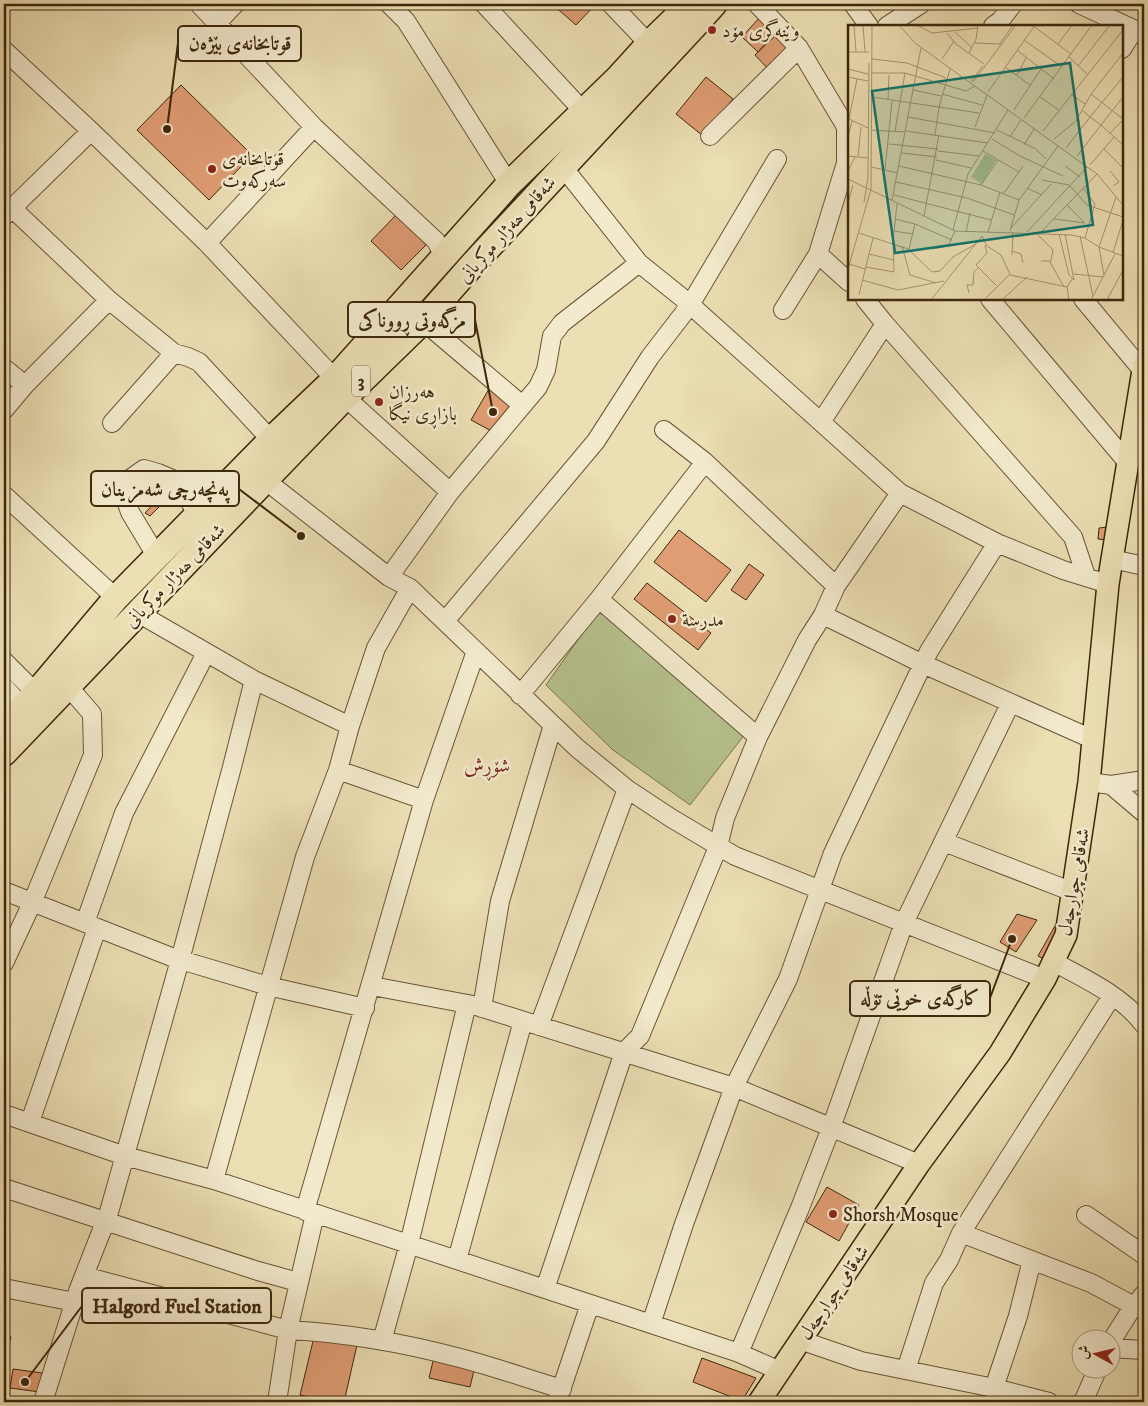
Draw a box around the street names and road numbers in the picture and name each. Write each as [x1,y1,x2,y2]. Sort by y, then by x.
street label: شەقامی ھەژار موکریانی [453,172,561,288]
road number: 3 [352,366,370,396]
street label: شەقامی ھەژار موکریانی [120,519,231,633]
street label: شەقامی چوارچەل [1054,826,1096,938]
street label: شەقامی چوارچەل [794,1241,875,1345]

